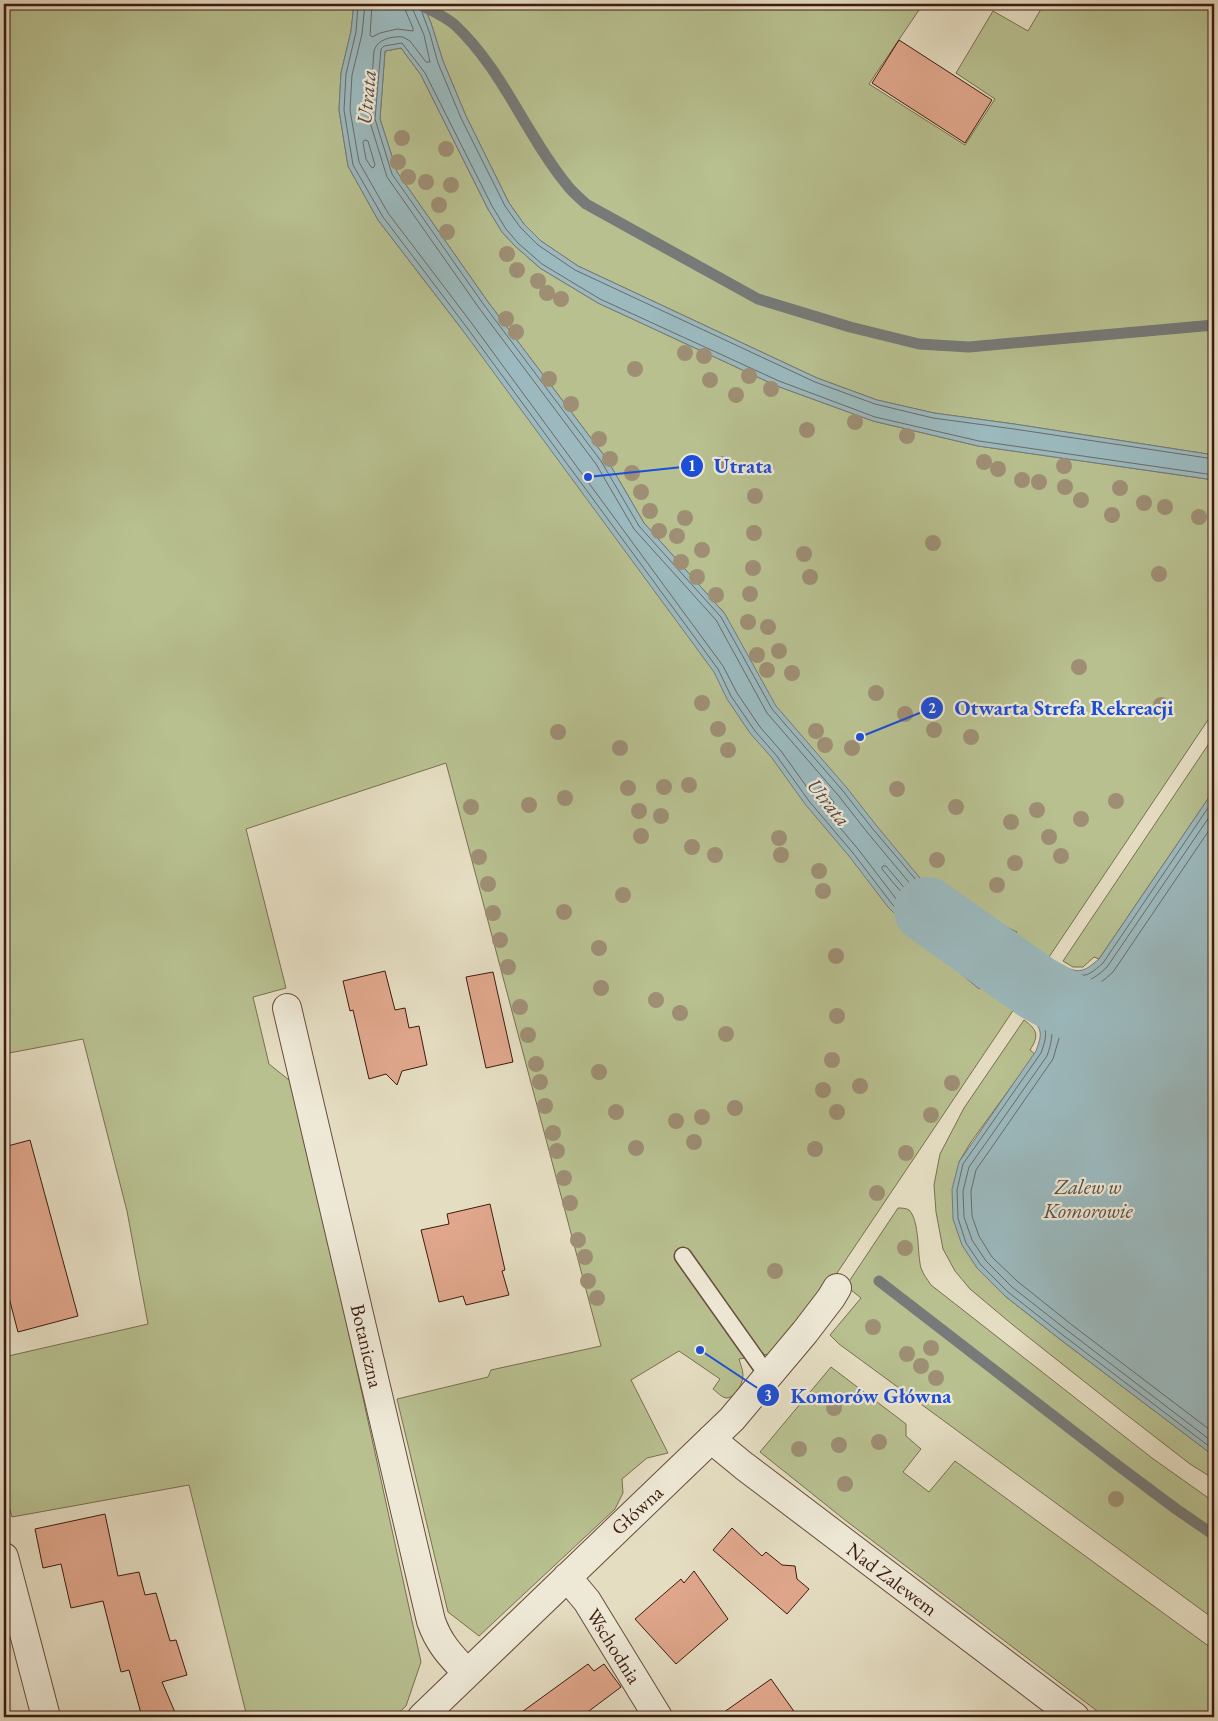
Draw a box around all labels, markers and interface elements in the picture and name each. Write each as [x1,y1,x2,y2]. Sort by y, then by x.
water label: Utrata [350,69,382,125]
callout: Utrata [679,448,783,484]
text: Utrata [714,452,773,479]
text: 1 [688,456,696,475]
callout: Otwarta Strefa Rekreacji [920,690,1183,726]
text: Otwarta Strefa Rekreacji [955,694,1173,721]
text: 2 [928,698,936,717]
water label: Utrata [801,772,857,832]
water label: Zalew w Komorowie [1042,1173,1133,1224]
street label: Botaniczna [345,1302,389,1390]
callout: Komorów Główna [755,1377,961,1413]
text: Komorów Główna [790,1382,952,1409]
text: 3 [764,1386,772,1405]
street label: Główna [605,1479,669,1541]
street label: Nad Zalewem [841,1536,943,1622]
street label: Wschodnia [581,1603,647,1689]

